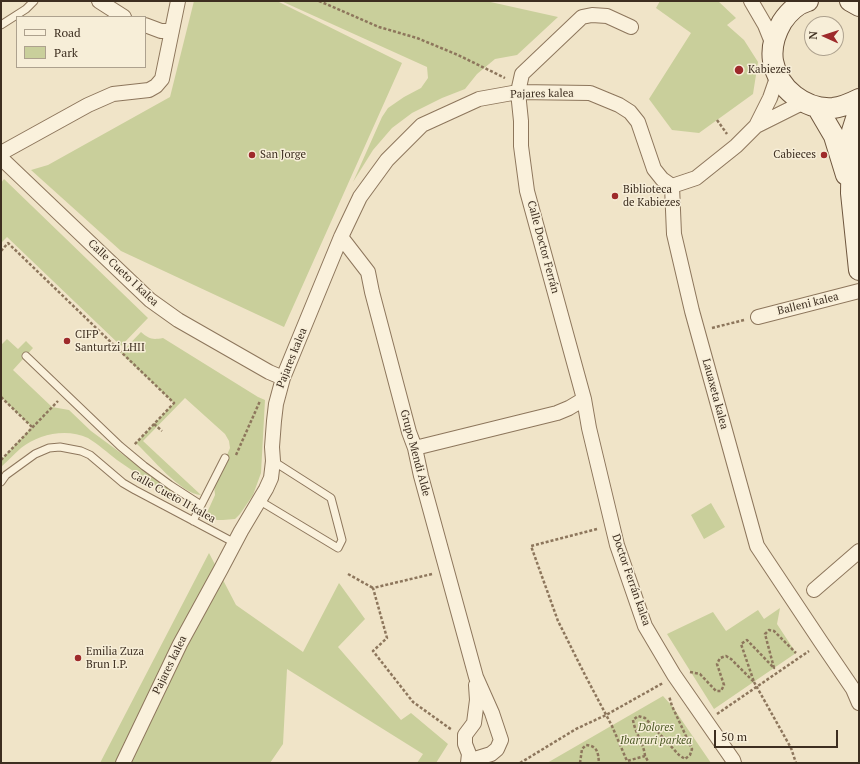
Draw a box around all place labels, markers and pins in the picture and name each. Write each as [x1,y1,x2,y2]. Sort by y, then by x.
place label: Kabiezes [748,63,791,77]
marker: Kabiezes [733,64,745,76]
place label: San Jorge [260,148,306,162]
place label: Cabieces [773,148,816,162]
marker: San Jorge [247,150,257,160]
marker: Cabieces [819,150,829,160]
place label: Biblioteca de Kabiezes [623,183,680,209]
marker: Biblioteca de Kabiezes [610,191,620,201]
place label: CIFP Santurtzi LHII [75,328,145,354]
marker: CIFP Santurtzi LHII [62,336,72,346]
place label: Emilia Zuza Brun I.P. [86,645,144,671]
marker: Emilia Zuza Brun I.P. [73,653,83,663]

